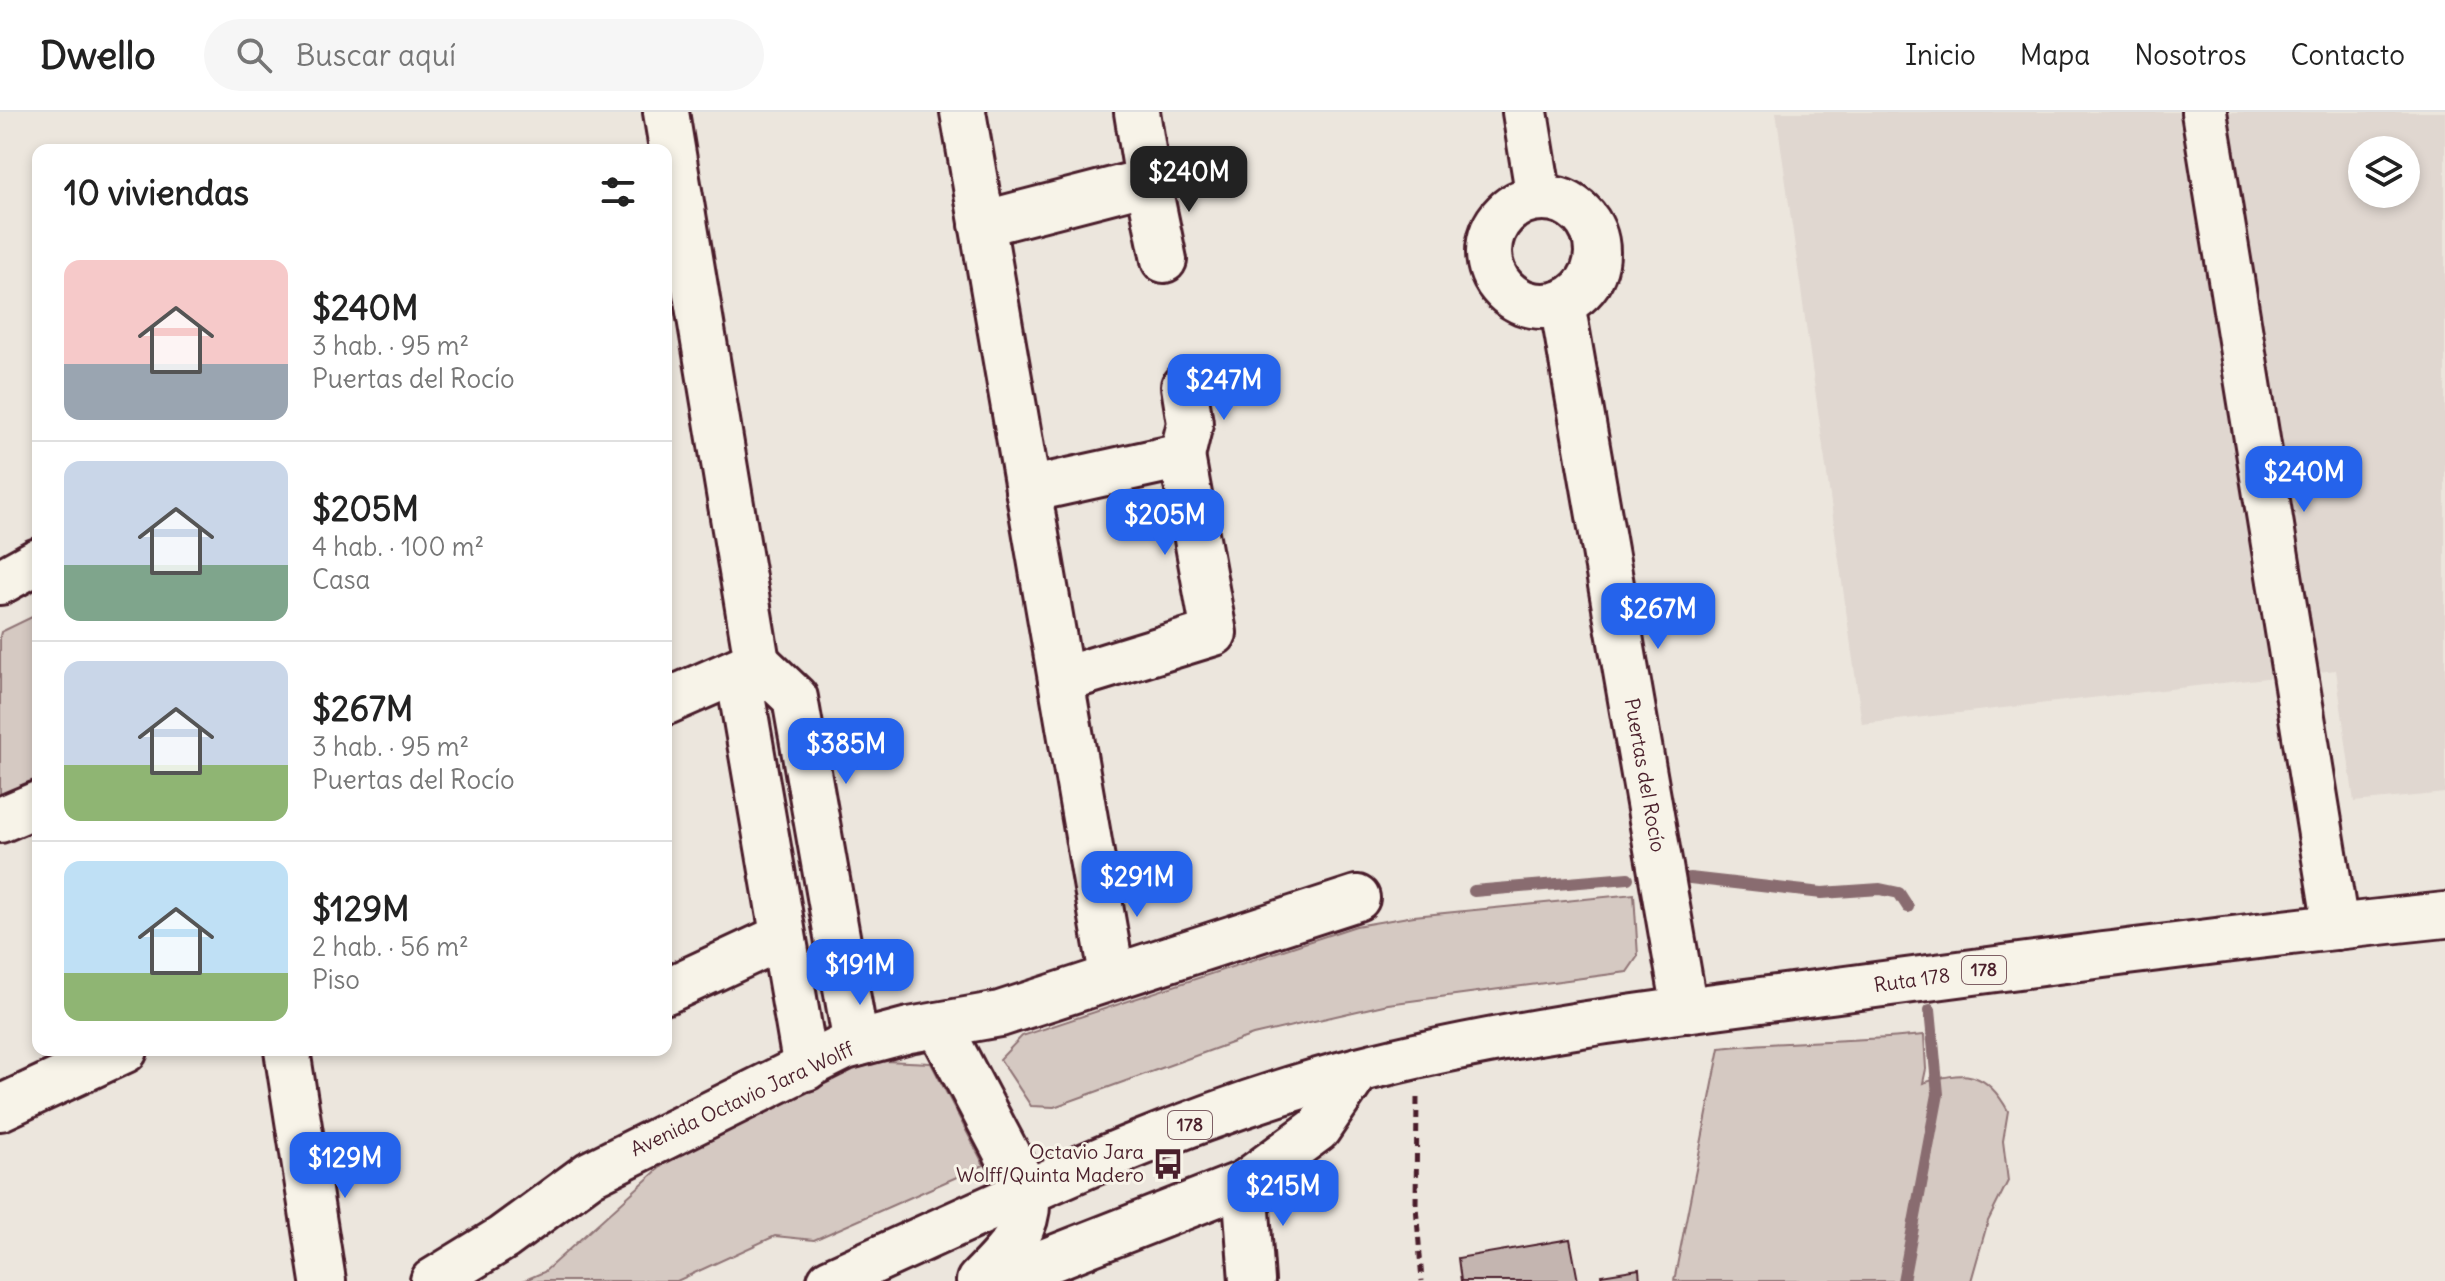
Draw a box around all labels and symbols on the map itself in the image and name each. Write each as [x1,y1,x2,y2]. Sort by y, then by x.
pin: $240M [1133,146,1245,214]
pin: $247M [1168,354,1280,422]
pin: $240M [2248,446,2360,514]
pin: $205M [1109,489,1221,557]
pin: $267M [1602,583,1714,651]
street label: Puertas del Rocío [1620,696,1671,854]
pin: $385M [790,718,902,786]
pin: $291M [1081,851,1193,919]
pin: $191M [804,939,916,1007]
road number: 178 [1962,956,2006,984]
street label: Ruta 178 [1872,962,1952,997]
street label: Avenida Octavio Jara Wolff [626,1036,858,1161]
road number: 178 [1168,1111,1212,1139]
pin: $129M [289,1132,401,1200]
place label: Octavio Jara Wolff/Quinta Madero [956,1139,1144,1187]
bus stop icon: Octavio Jara Wolff/Quinta Madero [1151,1147,1185,1181]
pin: $215M [1227,1160,1339,1228]

